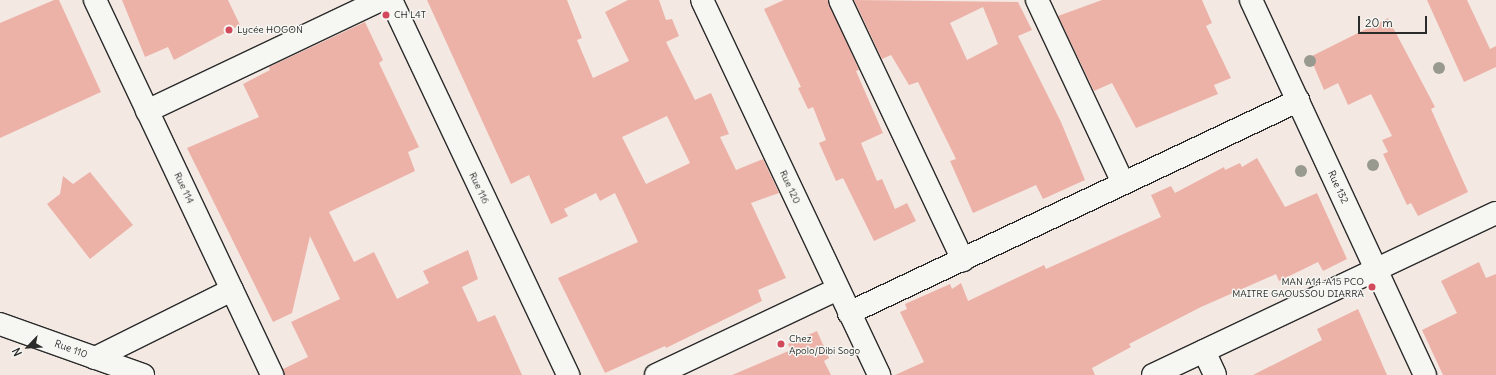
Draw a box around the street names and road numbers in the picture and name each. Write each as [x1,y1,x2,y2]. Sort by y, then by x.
street label: Rue 120 [777,168,803,206]
street label: Rue 132 [1325,169,1351,205]
street label: Rue 114 [171,170,197,206]
street label: Rue 116 [466,170,492,206]
street label: Rue 110 [53,337,89,361]

